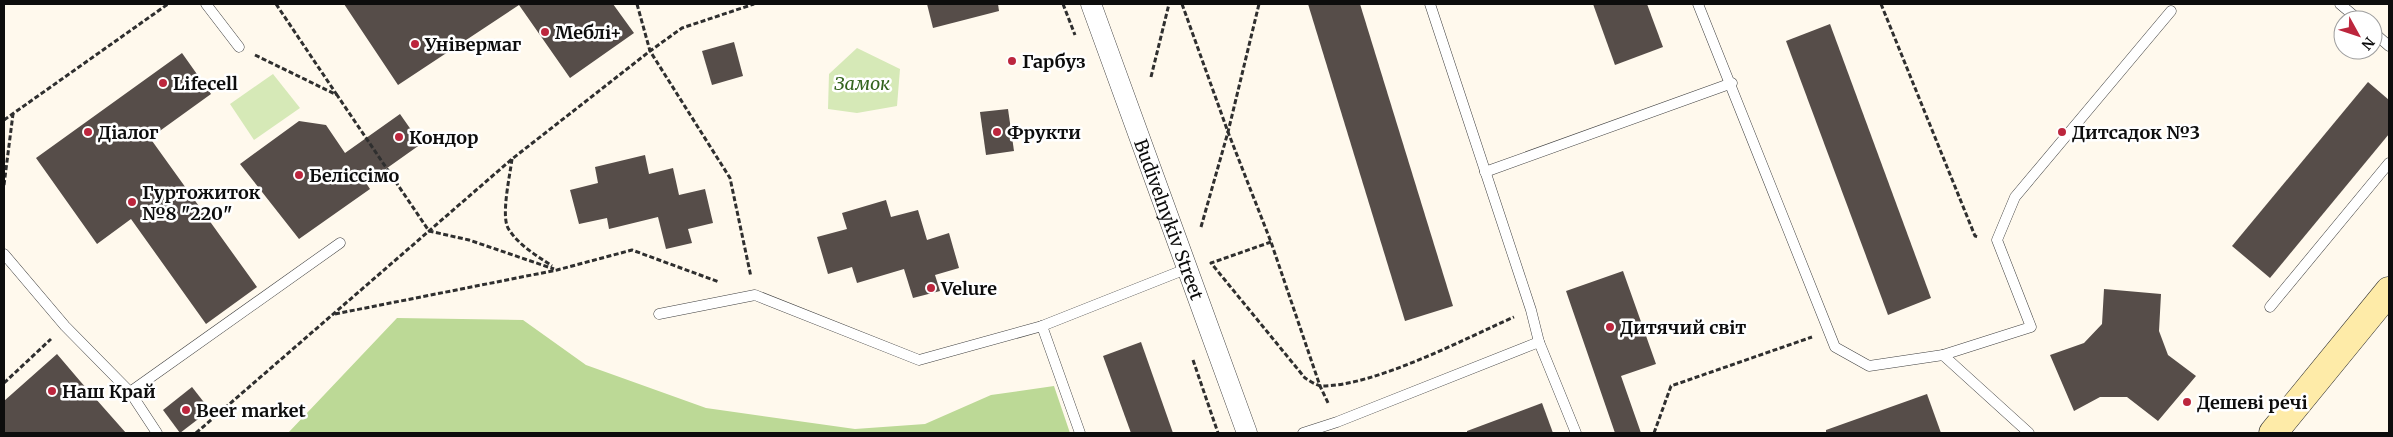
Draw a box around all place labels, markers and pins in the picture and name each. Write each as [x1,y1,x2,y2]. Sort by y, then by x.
place label: Меблі+ [555,21,622,44]
marker: Меблі+ [539,26,551,38]
place label: Універмаг [424,33,522,56]
marker: Універмаг [409,38,421,50]
place label: Гарбуз [1022,50,1085,73]
marker: Гарбуз [1006,55,1018,67]
place label: Lifecell [173,72,238,95]
marker: Lifecell [157,77,169,89]
place label: Діалог [98,121,159,144]
place label: Фрукти [1007,121,1081,144]
place label: Дитсадок №3 [2072,121,2200,144]
marker: Діалог [82,126,94,138]
place label: Кондор [409,126,478,149]
marker: Фрукти [991,126,1003,138]
marker: Дитсадок №3 [2056,126,2068,138]
marker: Кондор [393,131,405,143]
place label: Беліссімо [309,164,399,187]
marker: Беліссімо [293,169,305,181]
place label: Гуртожиток №8 "220" [142,181,261,225]
marker: Гуртожиток №8 "220" [126,196,138,208]
place label: Velure [940,277,997,300]
marker: Velure [925,282,937,294]
place label: Дитячий світ [1620,316,1746,339]
marker: Дитячий світ [1604,321,1616,333]
place label: Наш Край [62,380,156,403]
marker: Наш Край [46,385,58,397]
place label: Дешеві речі [2197,391,2308,414]
marker: Дешеві речі [2181,396,2193,408]
place label: Beer market [196,399,306,422]
marker: Beer market [180,404,192,416]

